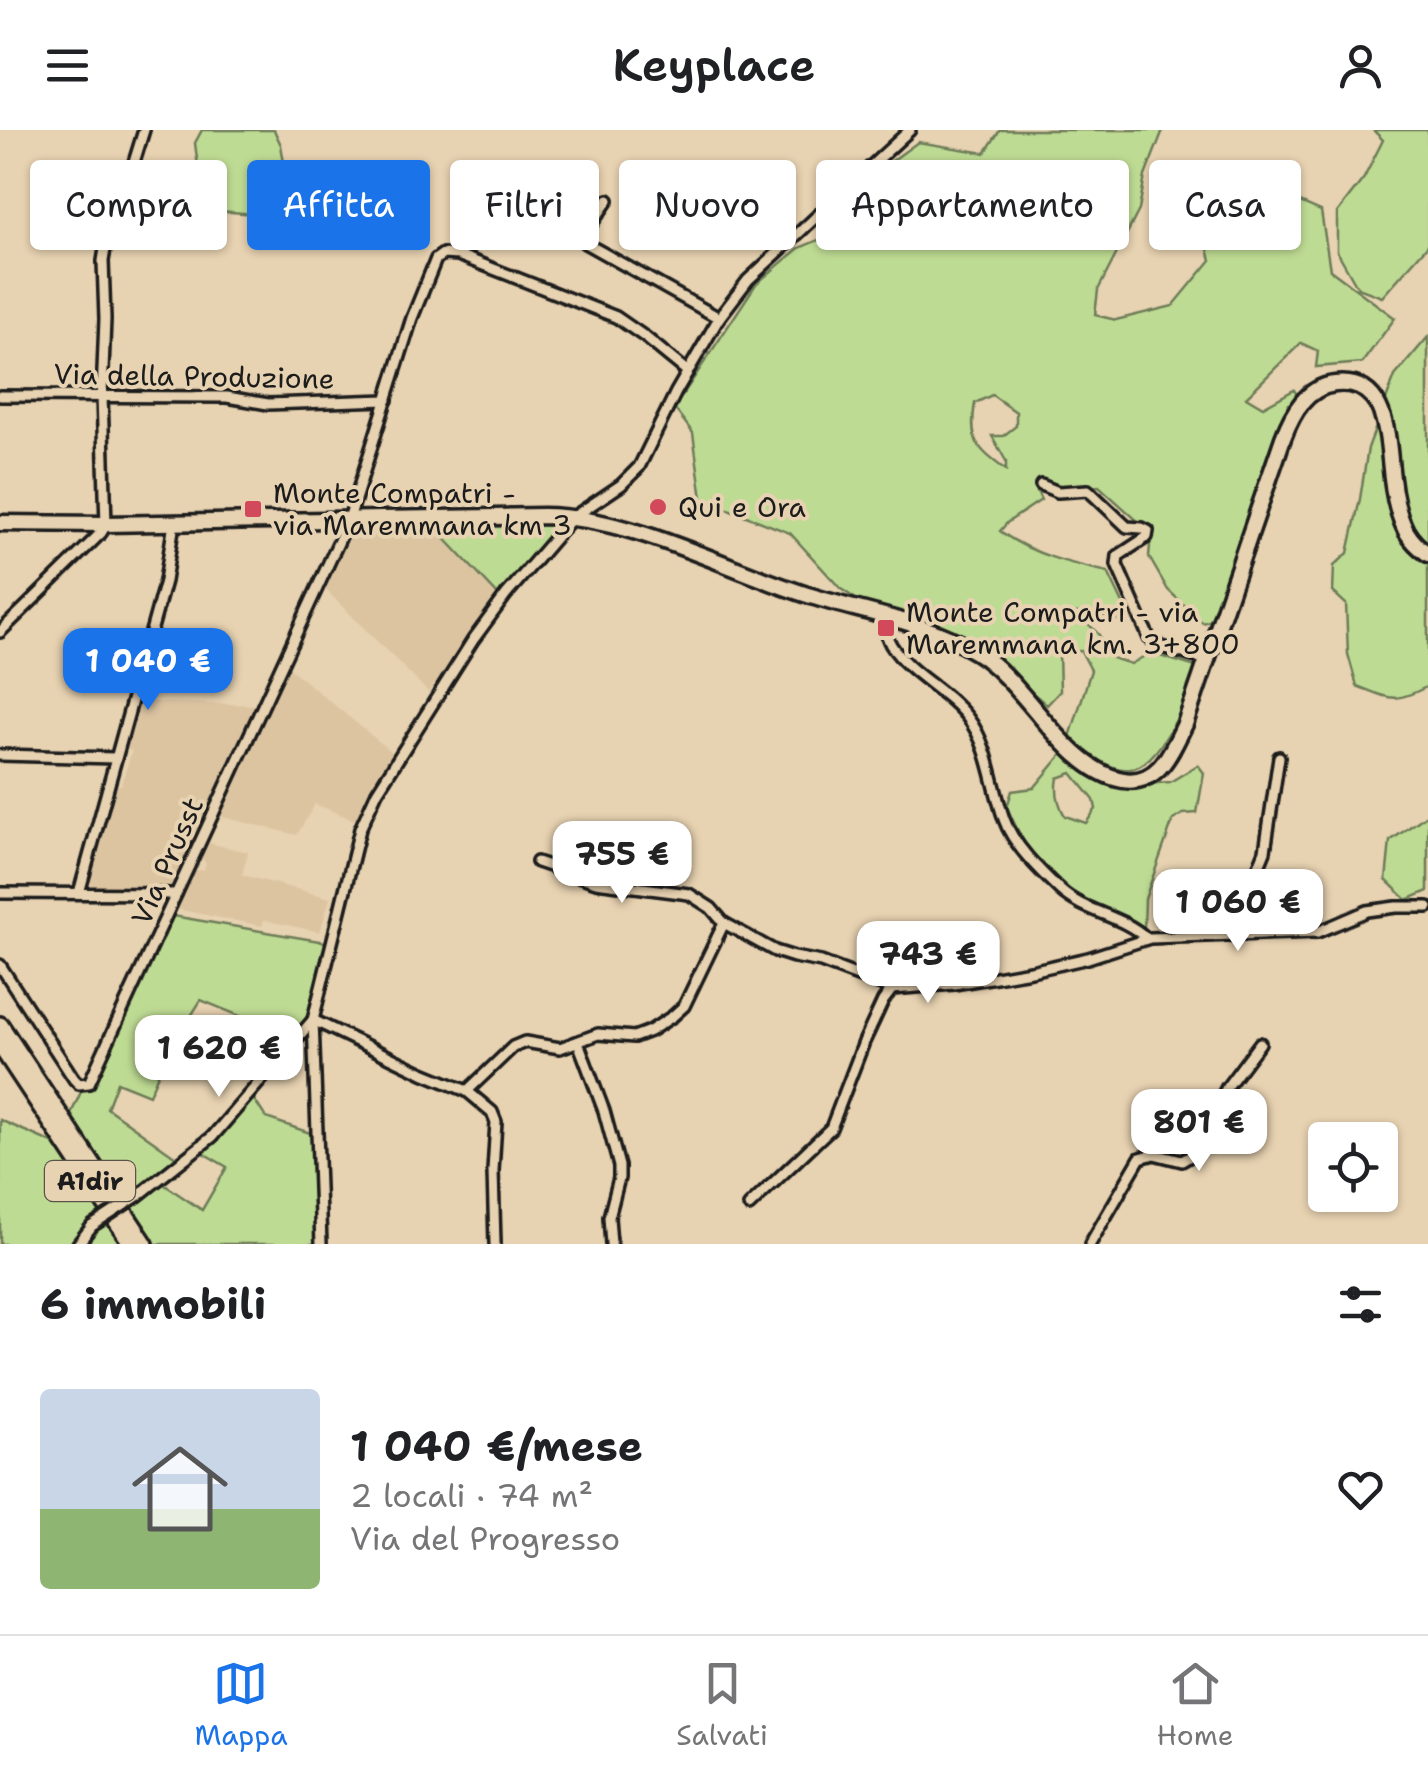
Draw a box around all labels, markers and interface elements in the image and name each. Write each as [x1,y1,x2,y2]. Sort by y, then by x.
text: Keyplace [613,35,815,95]
icon: menu [40,38,95,93]
icon: person [1333,38,1388,93]
chip: Compra [30,160,227,250]
chip: Affitta [247,160,430,250]
chip: Filtri [450,160,599,250]
chip: Nuovo [619,160,796,250]
chip: Appartamento [816,160,1129,250]
chip: Casa [1149,160,1301,250]
street label: Via della Produzione [53,355,335,397]
place label: Monte Compatri - via Maremmana km 3 [273,474,572,544]
place label: Qui e Ora [678,488,806,526]
marker: Qui e Ora [647,496,669,518]
marker: Monte Compatri - via Maremmana km 3 [242,498,264,520]
place label: Monte Compatri - via Maremmana km. 3+800 [906,593,1240,663]
marker: Monte Compatri - via Maremmana km. 3+800 [875,617,897,639]
pin: 1 040 € [56,628,240,713]
text: 1 040 € [85,639,211,682]
street label: Via Prusst [122,791,212,931]
pin: 755 € [552,821,692,906]
text: 755 € [575,832,669,875]
pin: 1 060 € [1146,869,1330,954]
text: 1 060 € [1175,880,1301,923]
pin: 743 € [858,921,998,1006]
text: 743 € [879,932,977,975]
pin: 1 620 € [127,1015,311,1100]
text: 1 620 € [157,1026,281,1069]
pin: 801 € [1129,1089,1269,1174]
text: 801 € [1153,1100,1245,1143]
map controls [1308,1122,1398,1212]
button: locate [1308,1122,1398,1212]
road number: A1dir [45,1161,135,1201]
text: 6 immobili [40,1276,266,1332]
icon: filters [1333,1277,1388,1332]
text: 1 040 €/mese [350,1418,643,1474]
icon: home [120,1429,240,1549]
icon: heart [1333,1462,1388,1517]
text: 2 locali · 74 m² [350,1474,593,1517]
text: Via del Progresso [350,1517,620,1560]
tab: Mappa [194,1656,288,1754]
tab: Salvati [676,1656,768,1754]
tab: Home [1157,1656,1234,1754]

